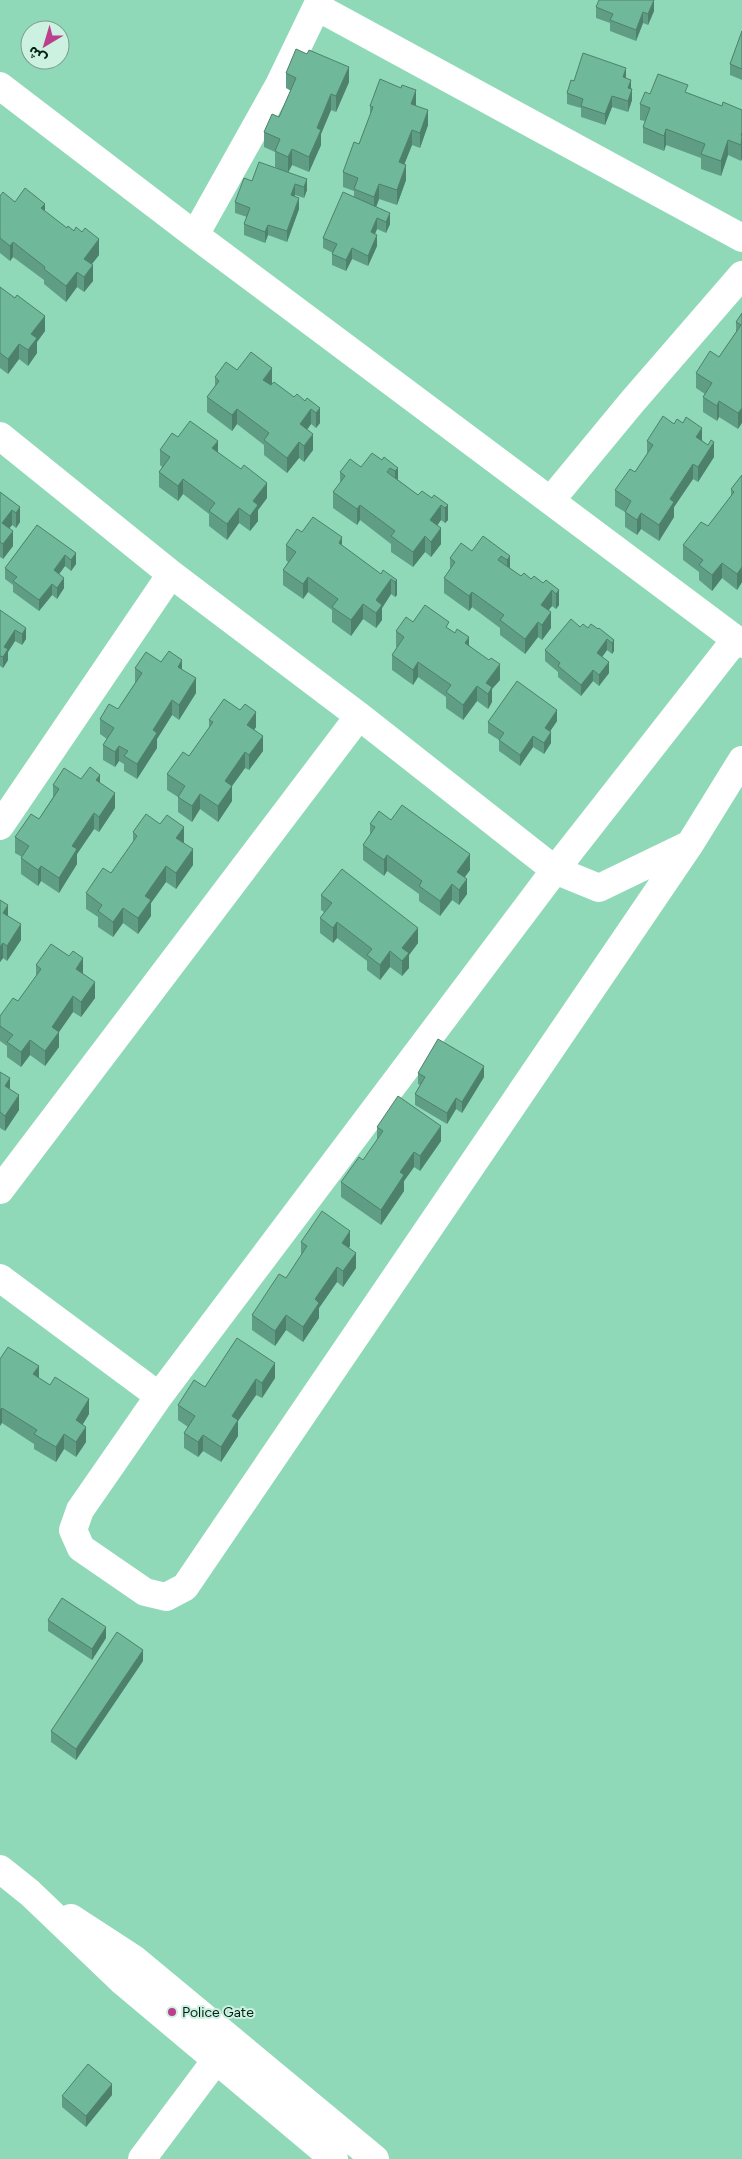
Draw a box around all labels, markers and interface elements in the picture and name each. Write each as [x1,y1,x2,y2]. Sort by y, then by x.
north arrow [20,20,70,70]
text: ش [25,42,50,67]
place label: Police Gate [182,2004,254,2021]
marker: Police Gate [166,2006,178,2018]

